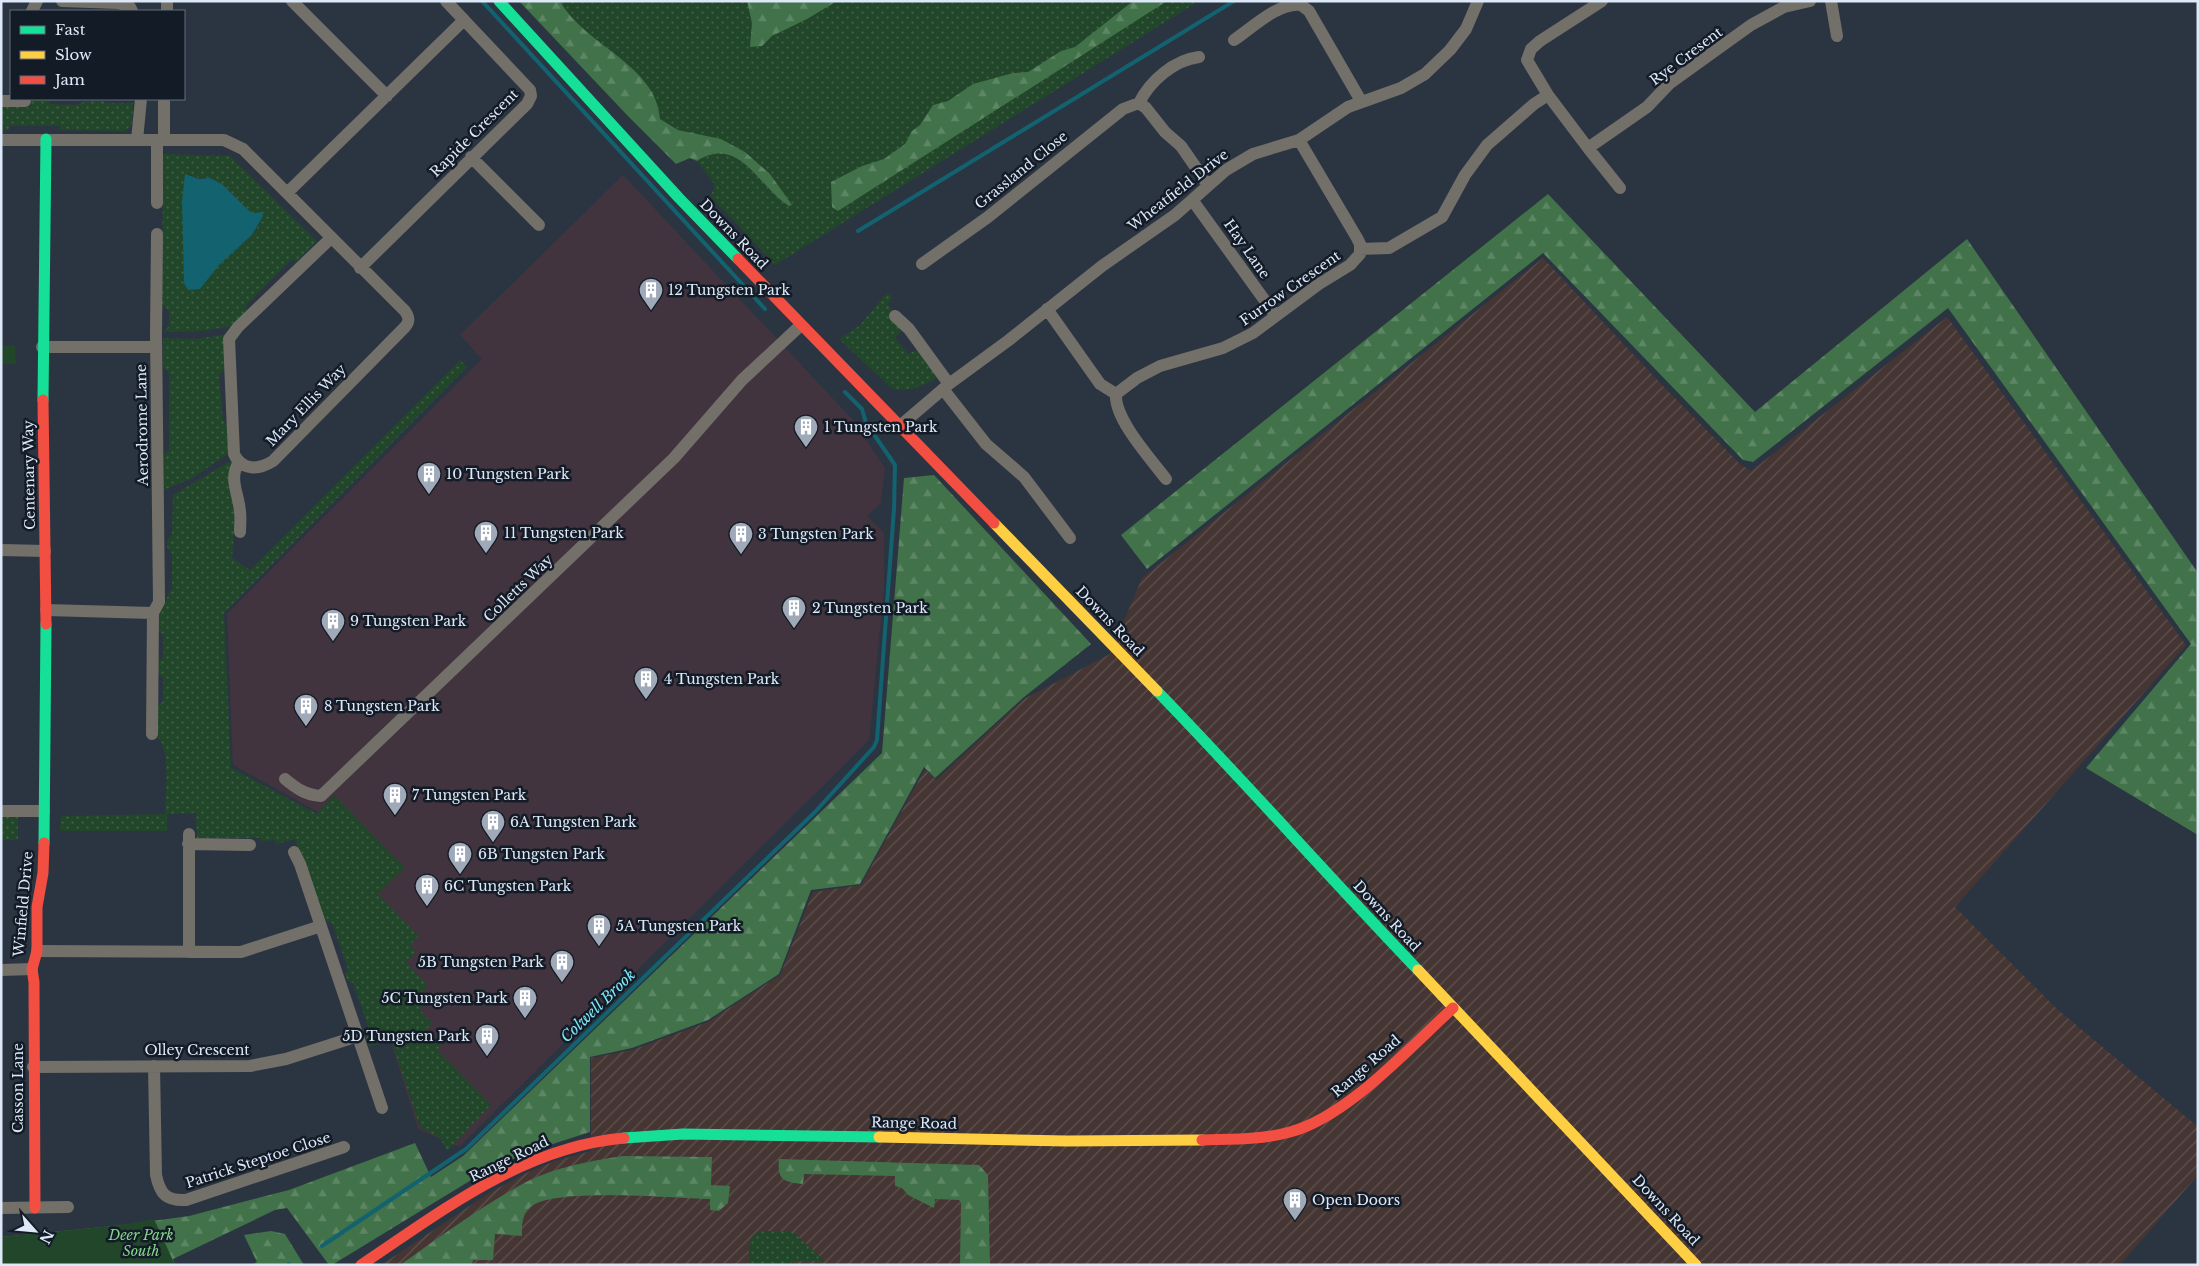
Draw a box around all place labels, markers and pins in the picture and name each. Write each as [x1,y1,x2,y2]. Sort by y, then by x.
building icon: 12 Tungsten Park [638,277,664,311]
place label: 12 Tungsten Park [668,281,791,299]
building icon: 1 Tungsten Park [793,414,819,448]
place label: 1 Tungsten Park [824,418,938,436]
building icon: 10 Tungsten Park [416,461,442,495]
place label: 10 Tungsten Park [446,465,570,483]
building icon: 11 Tungsten Park [473,520,499,554]
building icon: 3 Tungsten Park [728,521,754,555]
place label: 11 Tungsten Park [504,524,624,542]
place label: 3 Tungsten Park [758,525,874,543]
building icon: 2 Tungsten Park [781,595,807,629]
place label: 2 Tungsten Park [812,599,928,617]
building icon: 9 Tungsten Park [320,608,346,642]
place label: 9 Tungsten Park [350,612,467,630]
building icon: 4 Tungsten Park [633,666,659,700]
place label: 4 Tungsten Park [664,670,780,688]
building icon: 8 Tungsten Park [293,693,319,727]
place label: 8 Tungsten Park [324,697,440,715]
building icon: 7 Tungsten Park [382,782,408,816]
place label: 7 Tungsten Park [412,786,527,804]
building icon: 6A Tungsten Park [480,809,506,843]
place label: 6A Tungsten Park [510,813,637,831]
building icon: 6B Tungsten Park [447,841,473,875]
place label: 6B Tungsten Park [478,845,605,863]
building icon: 6C Tungsten Park [414,873,440,907]
place label: 6C Tungsten Park [444,877,572,895]
building icon: 5A Tungsten Park [586,913,612,947]
place label: 5A Tungsten Park [616,917,742,935]
building icon: 5B Tungsten Park [549,949,575,983]
place label: 5B Tungsten Park [418,953,544,971]
building icon: 5C Tungsten Park [512,985,538,1019]
place label: 5C Tungsten Park [382,989,508,1007]
building icon: 5D Tungsten Park [474,1023,500,1057]
place label: 5D Tungsten Park [342,1027,470,1045]
building icon: Open Doors [1282,1187,1308,1221]
place label: Open Doors [1312,1191,1400,1209]

